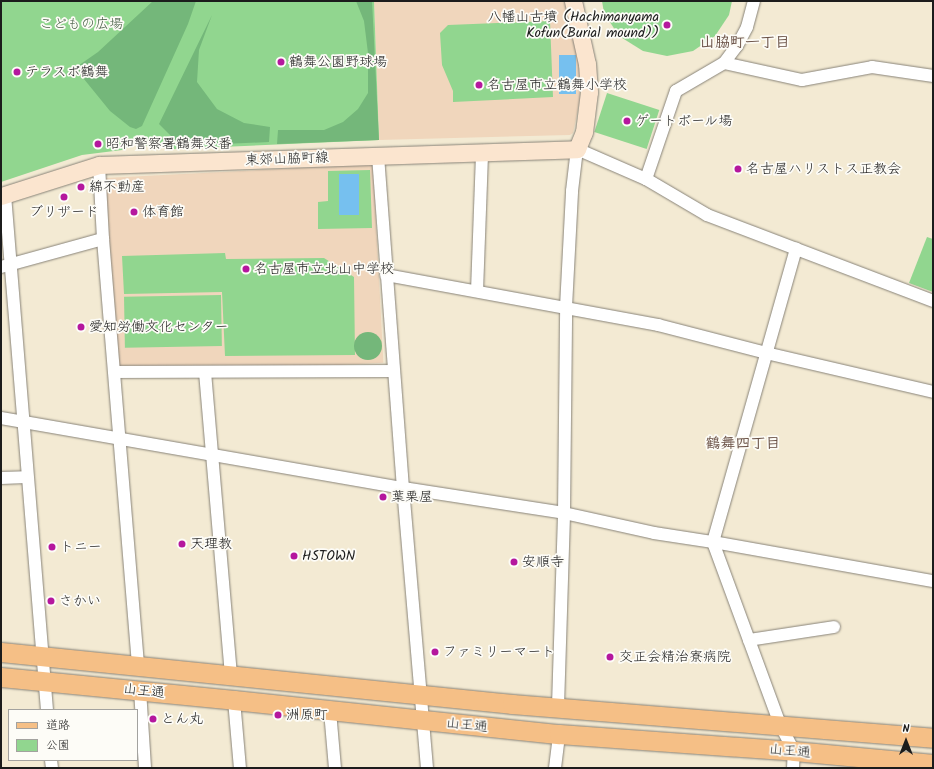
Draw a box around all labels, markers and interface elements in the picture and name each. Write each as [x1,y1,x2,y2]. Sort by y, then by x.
place label: 八幡山古墳 (Hachimanyama Kofun(Burial mound)) [488,9,659,42]
park label: こどもの広場 [39,16,123,32]
marker: 八幡山古墳 (Hachimanyama Kofun(Burial mound)) [662,20,672,30]
district label: 山脇町一丁目 [700,35,790,53]
place label: 鶴舞公園野球場 [289,54,387,70]
marker: 鶴舞公園野球場 [276,57,286,67]
place label: テラスポ鶴舞 [25,64,109,80]
marker: テラスポ鶴舞 [12,67,22,77]
place label: 名古屋市立鶴舞小学校 [487,77,627,93]
marker: 名古屋市立鶴舞小学校 [474,80,484,90]
place label: ゲートボール場 [635,113,733,129]
marker: ゲートボール場 [622,116,632,126]
place label: 昭和警察署鶴舞交番 [106,136,232,152]
marker: 昭和警察署鶴舞交番 [93,139,103,149]
street label: 東郊山脇町線 [245,149,329,169]
place label: 名古屋ハリストス正教会 [746,161,900,177]
marker: 名古屋ハリストス正教会 [733,164,743,174]
place label: 綿不動産 [89,179,145,195]
marker: 綿不動産 [76,182,86,192]
marker: ブリザード [59,192,69,202]
place label: ブリザード [29,204,99,220]
place label: 体育館 [142,204,184,220]
marker: 体育館 [129,207,139,217]
place label: 名古屋市立北山中学校 [254,261,394,277]
marker: 名古屋市立北山中学校 [241,264,251,274]
place label: 愛知労働文化センター [89,319,229,335]
marker: 愛知労働文化センター [76,322,86,332]
district label: 鶴舞四丁目 [706,436,780,454]
place label: 葉栗屋 [391,489,433,505]
marker: 葉栗屋 [378,492,388,502]
place label: 天理教 [190,536,232,552]
place label: トニー [60,539,102,555]
marker: 天理教 [177,539,187,549]
marker: トニー [47,542,57,552]
place label: HSTOWN [302,548,355,564]
marker: HSTOWN [289,551,299,561]
place label: 安順寺 [522,554,564,570]
marker: 安順寺 [509,557,519,567]
place label: さかい [59,593,101,609]
marker: さかい [46,596,56,606]
place label: ファミリーマート [443,644,555,660]
marker: ファミリーマート [430,647,440,657]
place label: 交正会精治寮病院 [619,649,731,665]
marker: 交正会精治寮病院 [604,651,616,663]
street label: 山王通 [122,680,166,702]
place label: 洲原町 [286,707,328,723]
legend [8,709,138,761]
marker: 洲原町 [273,710,283,720]
place label: とん丸 [161,711,203,727]
marker: とん丸 [148,714,158,724]
street label: 山王通 [445,714,489,736]
text: 道路 [46,716,70,735]
text: N [903,720,909,738]
north arrow [886,721,926,761]
text: 公園 [46,736,70,755]
street label: 山王通 [768,741,812,761]

